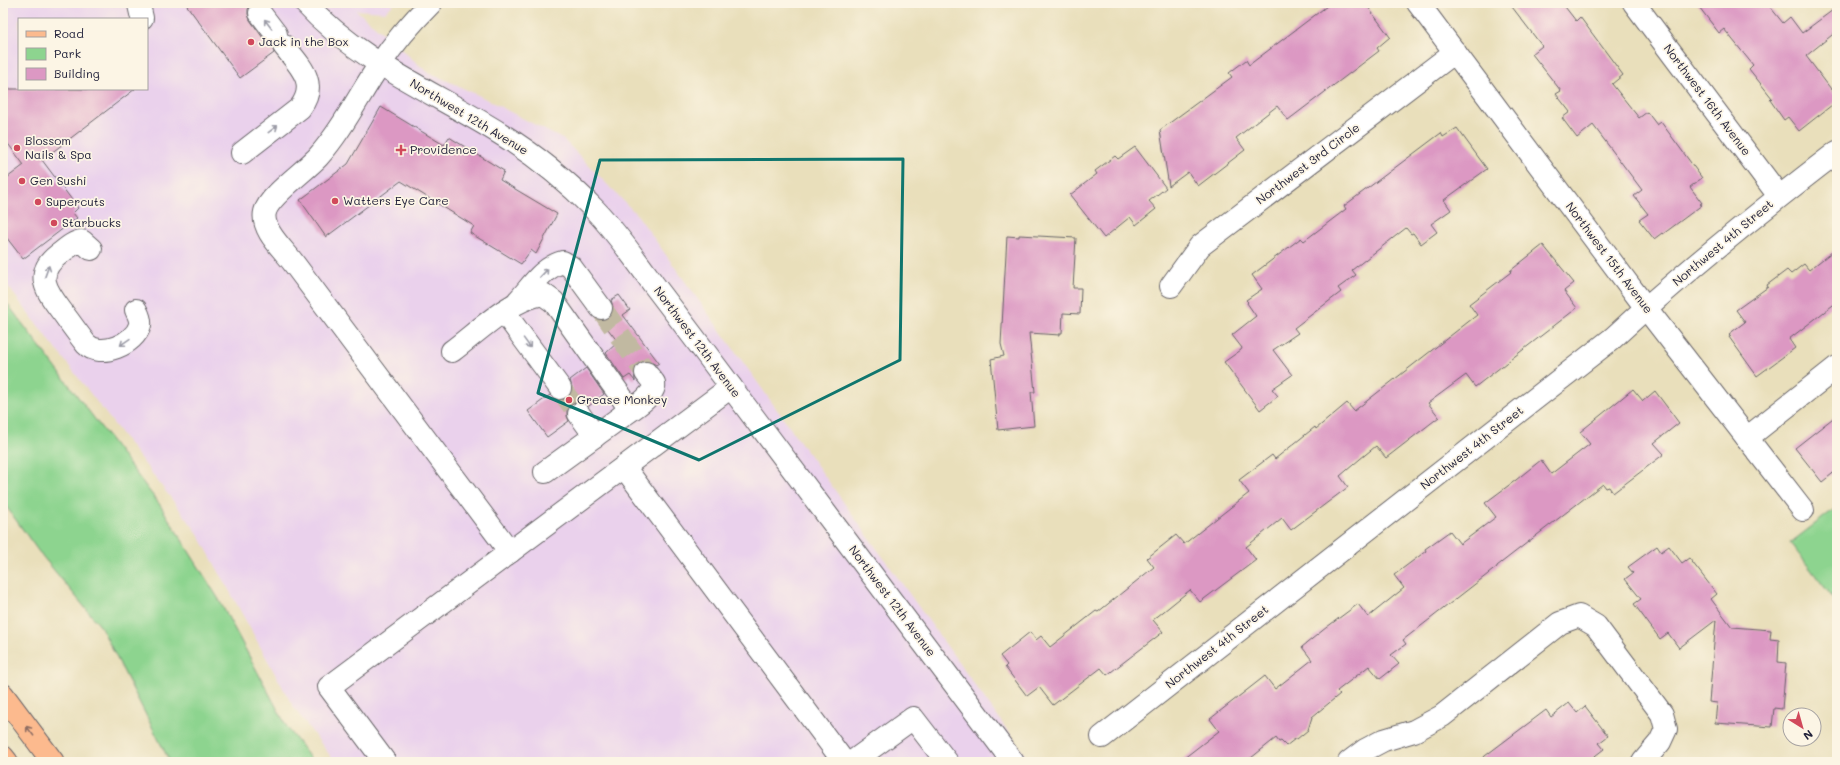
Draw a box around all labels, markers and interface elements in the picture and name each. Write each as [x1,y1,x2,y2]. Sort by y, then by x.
legend [18,18,148,90]
one-way arrow [264,19,272,30]
text: Road [54,25,84,41]
place label: Jack in the Box [259,33,349,49]
marker: Jack in the Box [246,37,256,47]
street label: Northwest 16th Avenue [1661,40,1755,158]
text: Park [54,45,81,61]
text: Building [54,65,100,81]
street label: Northwest 12th Avenue [407,74,532,158]
street label: Northwest 3rd Circle [1252,119,1363,208]
one-way arrow [267,125,278,133]
place label: Blossom Nails & Spa [25,132,92,162]
place label: Providence [410,141,477,157]
marker: Blossom Nails & Spa [12,143,22,153]
marker: Providence [395,144,407,156]
place label: Gen Sushi [30,172,86,188]
marker: Gen Sushi [17,176,27,186]
place label: Watters Eye Care [343,192,449,208]
place label: Supercuts [46,193,105,209]
street label: Northwest 4th Street [1669,195,1776,289]
marker: Watters Eye Care [330,196,340,206]
marker: Supercuts [33,197,43,207]
street label: Northwest 15th Avenue [1563,198,1657,316]
place label: Starbucks [62,214,121,230]
marker: Starbucks [49,218,59,228]
one-way arrow [43,265,51,277]
one-way arrow [539,268,548,278]
street label: Northwest 12th Avenue [651,283,745,400]
one-way arrow [523,337,531,348]
one-way arrow [120,338,131,346]
place label: Grease Monkey [577,391,667,407]
marker: Grease Monkey [564,395,574,405]
street label: Northwest 4th Street [1416,402,1526,493]
street label: Northwest 12th Avenue [846,542,940,659]
street label: Northwest 4th Street [1161,601,1271,692]
north arrow [1782,707,1822,747]
one-way arrow [26,725,34,736]
text: N [1800,727,1816,744]

